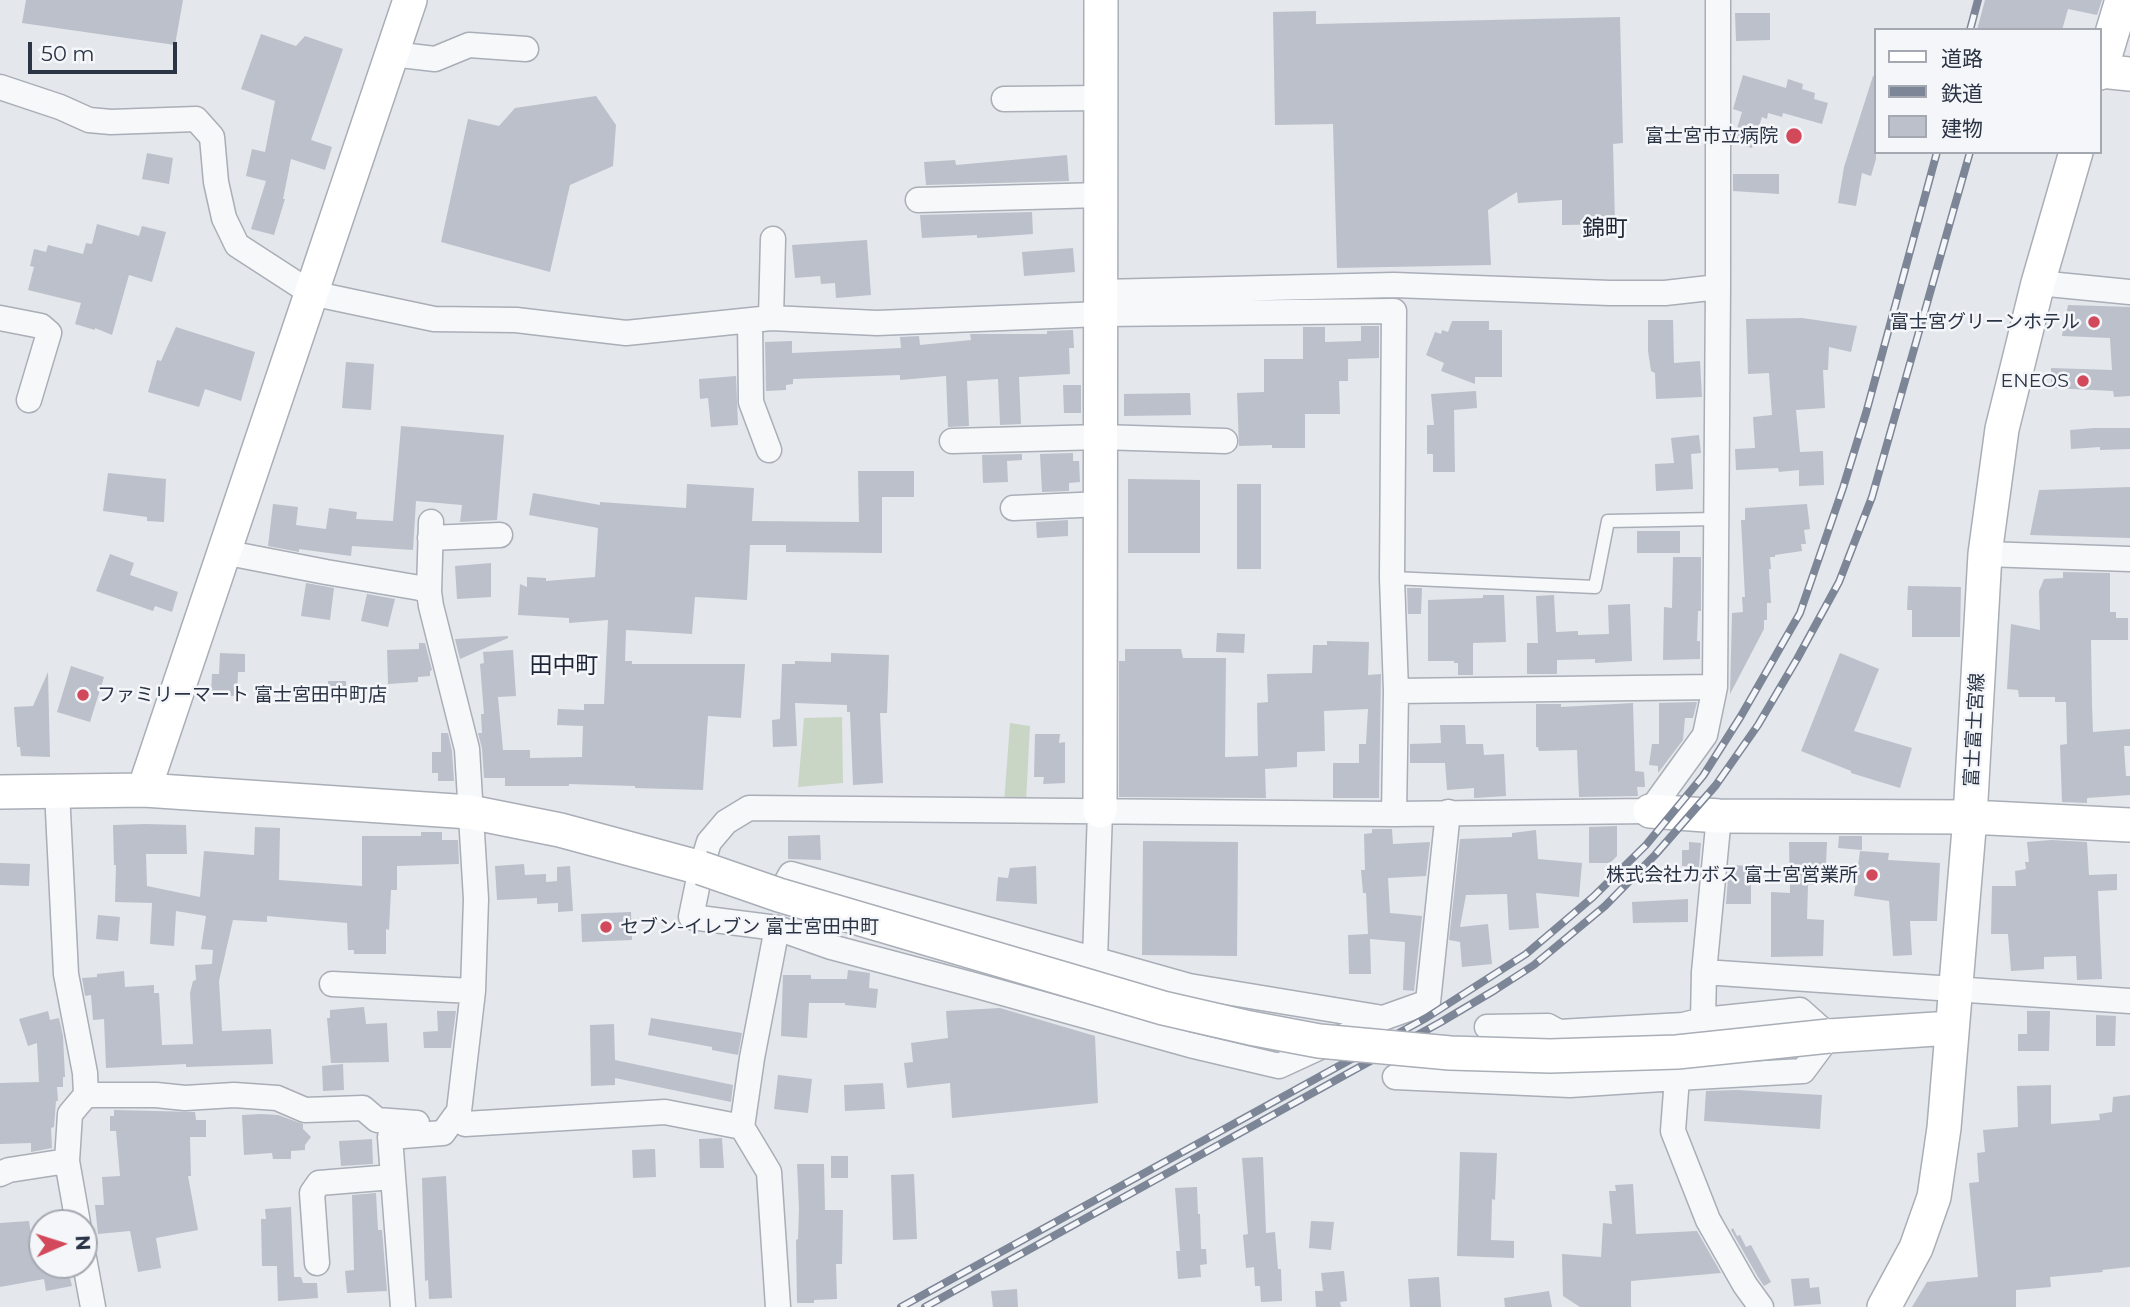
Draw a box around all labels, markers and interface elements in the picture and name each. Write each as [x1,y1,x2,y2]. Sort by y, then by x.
scale bar [32,28,180,72]
legend [1874,28,2102,154]
text: 50 m [41,41,95,66]
text: 道路 [1941,46,1983,71]
text: 鉄道 [1941,81,1983,106]
text: 建物 [1941,116,1983,141]
place label: 富士宮市立病院 [1645,125,1778,147]
marker: 富士宮市立病院 [1784,126,1804,146]
district label: 錦町 [1582,215,1628,243]
place label: 富士宮グリーンホテル [1890,311,2080,333]
marker: 富士宮グリーンホテル [2086,314,2102,330]
place label: ENEOS [2001,370,2069,392]
marker: ENEOS [2075,373,2091,389]
district label: 田中町 [530,652,598,680]
street label: 富士富士宮線 [1961,672,1989,788]
place label: ファミリーマート 富士宮田中町店 [97,684,387,706]
marker: ファミリーマート 富士宮田中町店 [75,687,91,703]
place label: 株式会社カボス 富士宮営業所 [1606,864,1858,886]
marker: 株式会社カボス 富士宮営業所 [1864,867,1880,883]
place label: セブン-イレブン 富士宮田中町 [620,916,879,938]
marker: セブン-イレブン 富士宮田中町 [598,919,614,935]
north arrow [28,1209,98,1279]
text: N [71,1235,94,1251]

